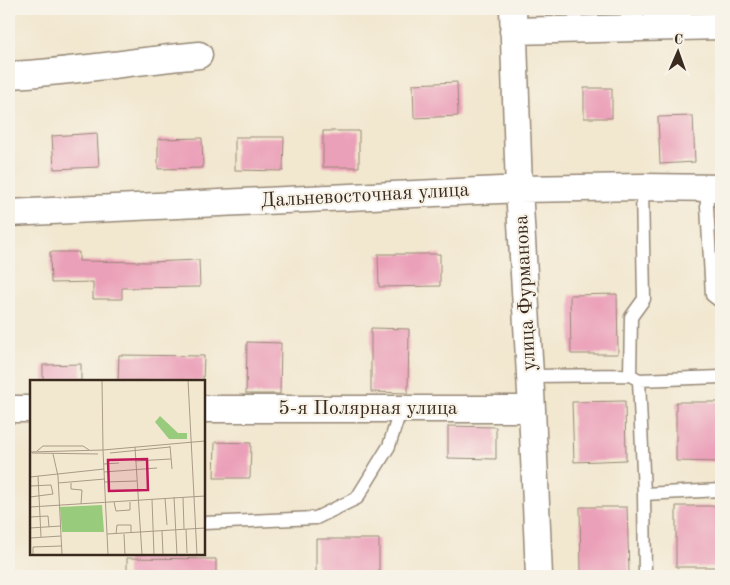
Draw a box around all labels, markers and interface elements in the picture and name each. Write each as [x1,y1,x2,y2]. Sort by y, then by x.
north arrow [652,28,702,78]
text: С [674,33,683,47]
street label: Дальневосточная улица [260,181,470,211]
street label: улица Фурманова [512,214,540,372]
inset map [30,380,205,555]
street label: 5-я Полярная улица [278,399,458,419]

